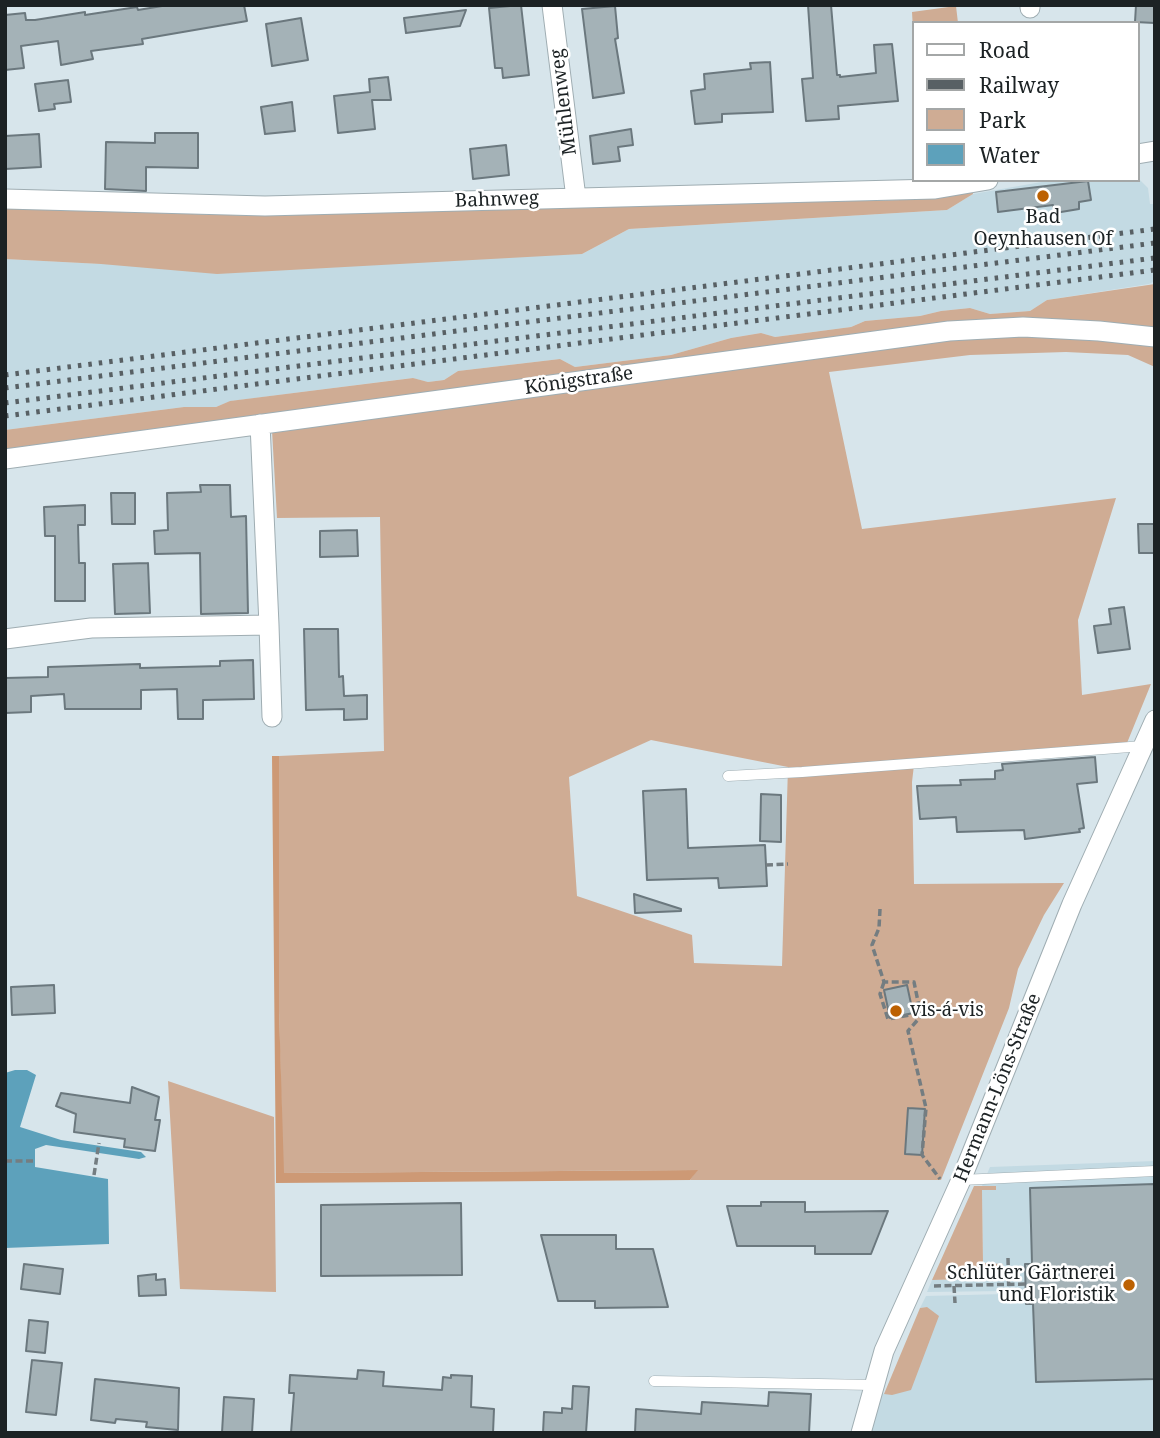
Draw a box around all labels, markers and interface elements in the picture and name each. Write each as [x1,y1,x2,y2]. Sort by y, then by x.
legend [912,21,1139,182]
text: Road [979,36,1030,64]
street label: Mühlenweg [546,47,582,157]
text: Railway [979,71,1059,99]
text: Park [979,106,1026,134]
text: Water [979,141,1040,169]
street label: Bahnweg [455,187,539,213]
marker: Bad Oeynhausen Of [1035,188,1051,204]
place label: Bad Oeynhausen Of [973,207,1113,251]
street label: Königstraße [523,362,635,400]
street label: Hermann-Löns-Straße [950,990,1046,1186]
place label: vis-á-vis [910,1000,984,1022]
marker: vis-á-vis [888,1003,904,1019]
place label: Schlüter Gärtnerei und Floristik [947,1263,1115,1307]
marker: Schlüter Gärtnerei und Floristik [1121,1277,1137,1293]

